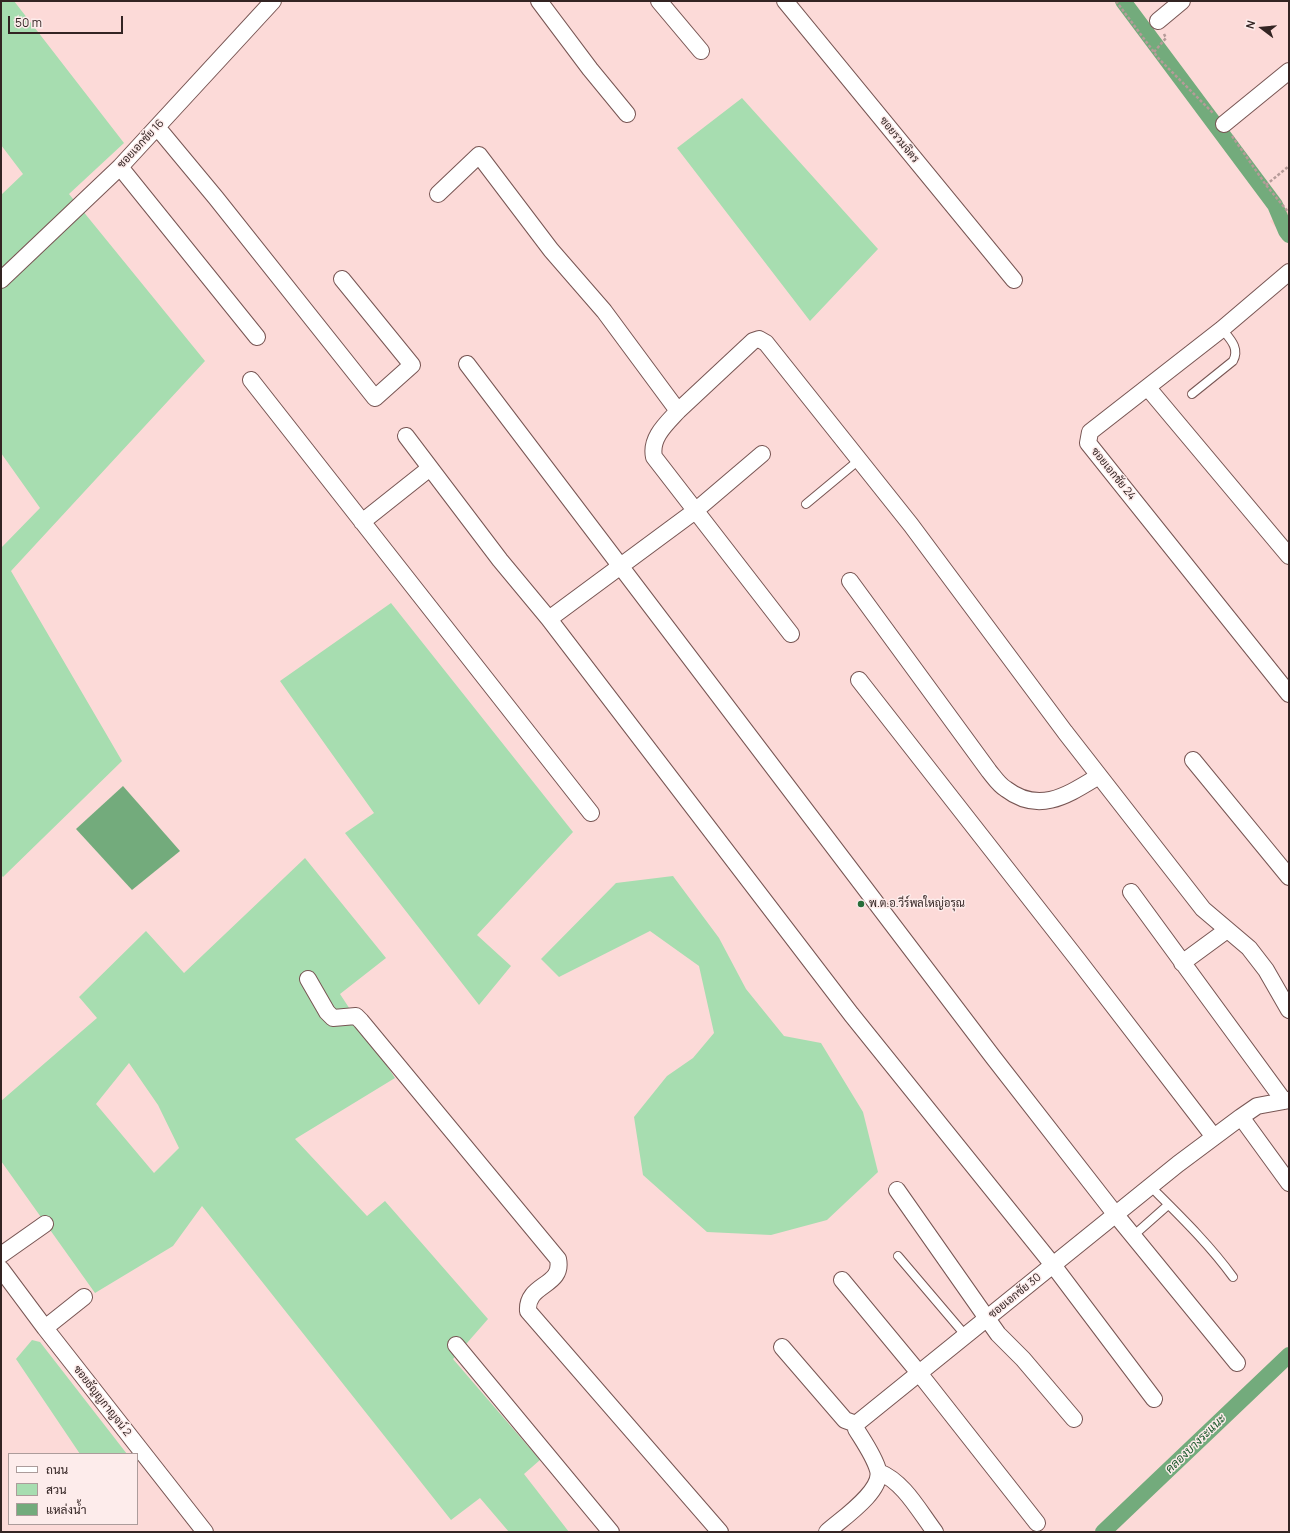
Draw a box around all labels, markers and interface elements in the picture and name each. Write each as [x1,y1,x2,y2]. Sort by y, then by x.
scale bar [10,8,125,34]
north arrow [1242,8,1282,48]
text: 50 m [15,14,42,31]
text: N [1242,19,1258,30]
street label: ซอยรวมจิตร [876,114,922,166]
street label: ซอยเอกชัย 16 [115,117,167,171]
street label: ซอยเอกชัย 24 [1088,445,1138,503]
place label: พ.ต.อ.วีร์พลใหญ่อรุณ [869,897,965,911]
marker: พ.ต.อ.วีร์พลใหญ่อรุณ [856,899,866,909]
street label: ซอยเอกชัย 30 [986,1271,1044,1321]
street label: ซอยธัญญกาญจน์ 2 [70,1363,134,1439]
water label: คลองบางระแนะ [1163,1411,1229,1477]
legend [8,1453,138,1525]
text: ถนน [46,1461,68,1478]
text: สวน [46,1481,67,1498]
text: แหล่งน้ำ [46,1501,86,1518]

